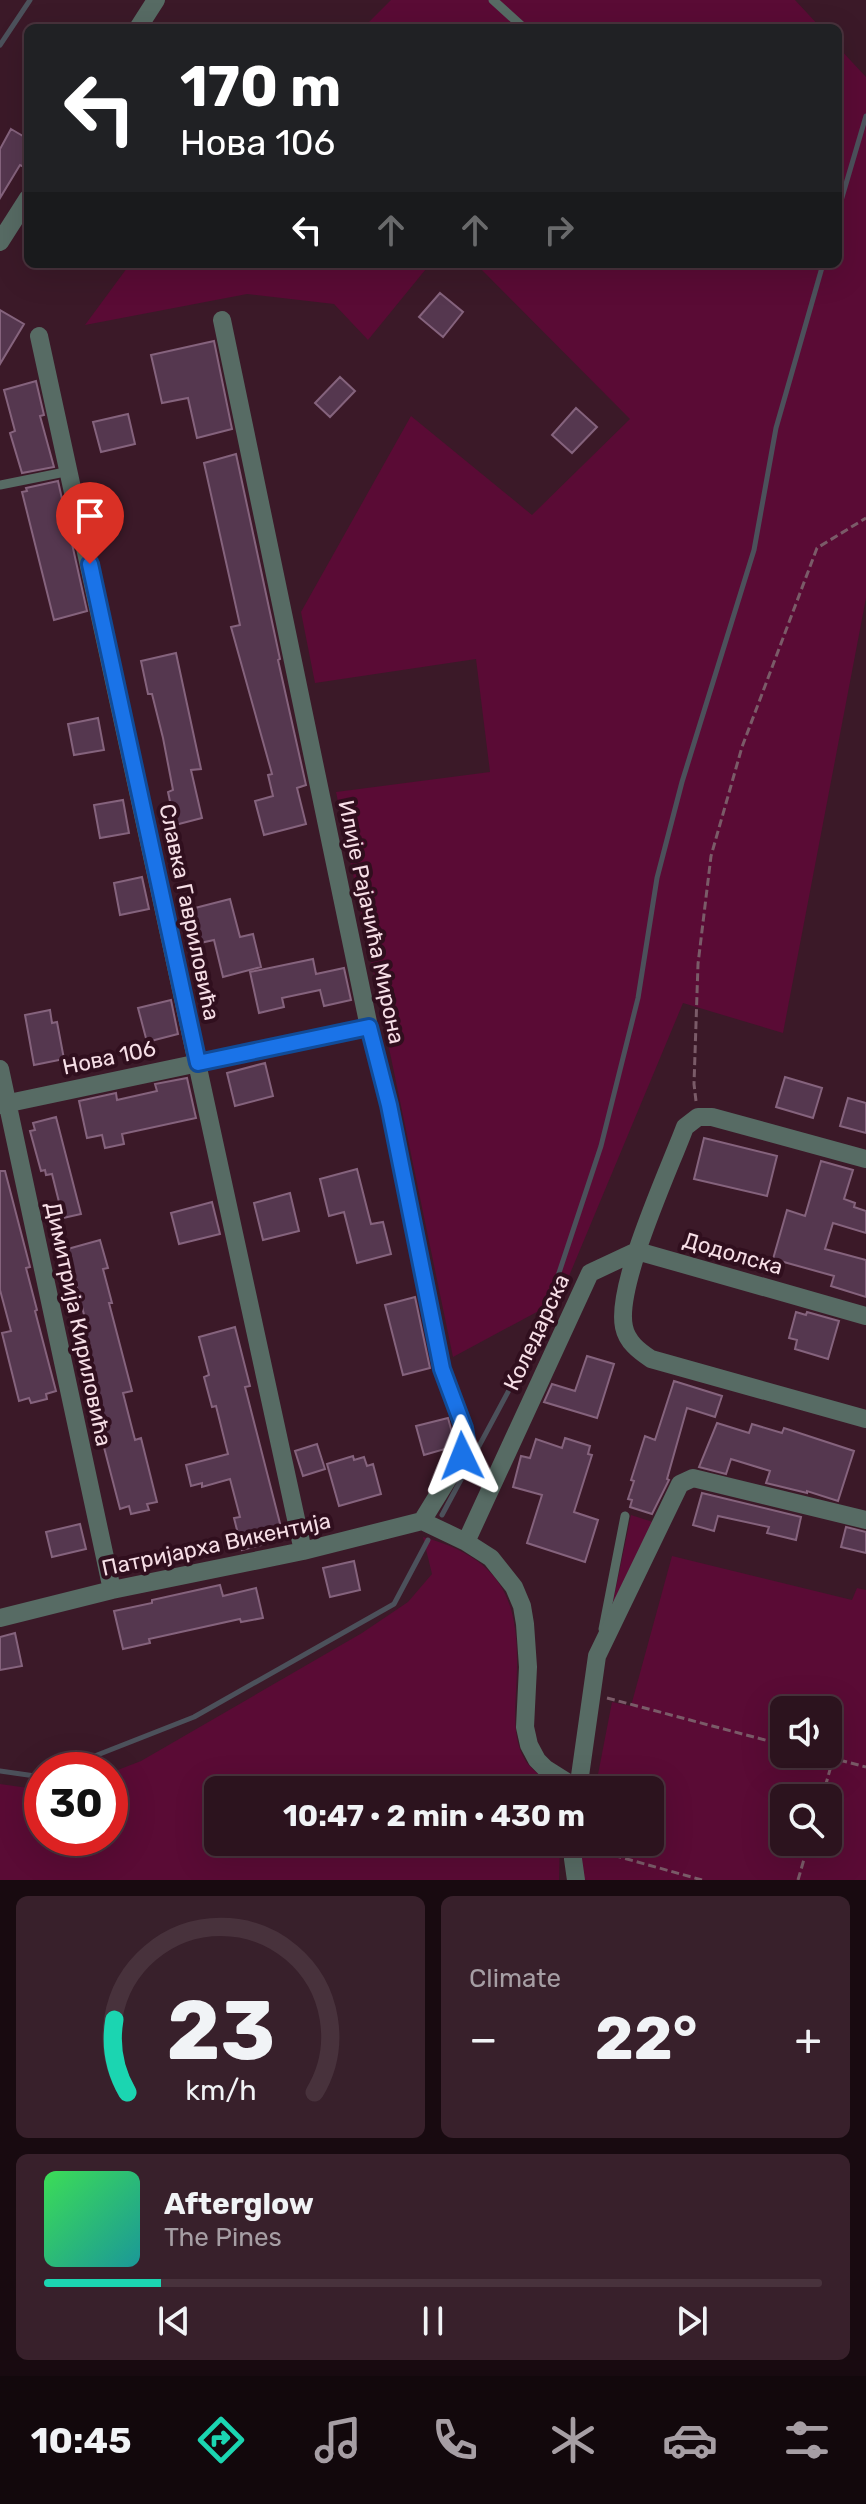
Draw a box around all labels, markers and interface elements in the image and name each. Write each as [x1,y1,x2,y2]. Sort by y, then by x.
text: 170 m [180,54,341,120]
icon: left [48,56,152,160]
text: Нова 106 [180,121,335,164]
icon: left [285,208,329,252]
icon: ahead [369,208,413,252]
icon: ahead [453,208,497,252]
icon: right [537,208,581,252]
pin [56,482,124,564]
icon: arrive [68,494,112,538]
street label: Илије Рајачића Мирона [332,798,411,1046]
street label: Славка Гавриловића [153,801,226,1023]
street label: Нова 106 [60,1034,158,1081]
street label: Димитрија Кириловића [39,1199,118,1449]
street label: Додолска [680,1226,786,1281]
street label: Коледарска [498,1270,575,1395]
position arrow [420,1414,504,1498]
street label: Патријарха Викентија [99,1507,333,1582]
map controls [770,1696,842,1856]
button: sound [770,1696,842,1768]
speed limit sign: 30 [24,1752,128,1856]
button: search [770,1784,842,1856]
text: 10:47 · 2 min · 430 m [283,1798,585,1834]
text: Climate [469,1963,561,1994]
text: 23 [166,1981,275,2080]
text: 22° [595,2003,697,2074]
text: − [469,2013,498,2065]
text: + [795,2013,822,2065]
text: km/h [185,2073,256,2107]
text: Afterglow [164,2186,314,2222]
text: The Pines [164,2222,282,2253]
icon: previous [152,2299,196,2343]
icon: pause [411,2299,455,2343]
icon: next [670,2299,714,2343]
icon: directions [193,2412,249,2468]
icon: music [310,2412,366,2468]
icon: phone [427,2412,483,2468]
icon: climate [545,2412,601,2468]
icon: car [662,2412,718,2468]
icon: filters [779,2412,835,2468]
text: 10:45 [31,2419,131,2462]

